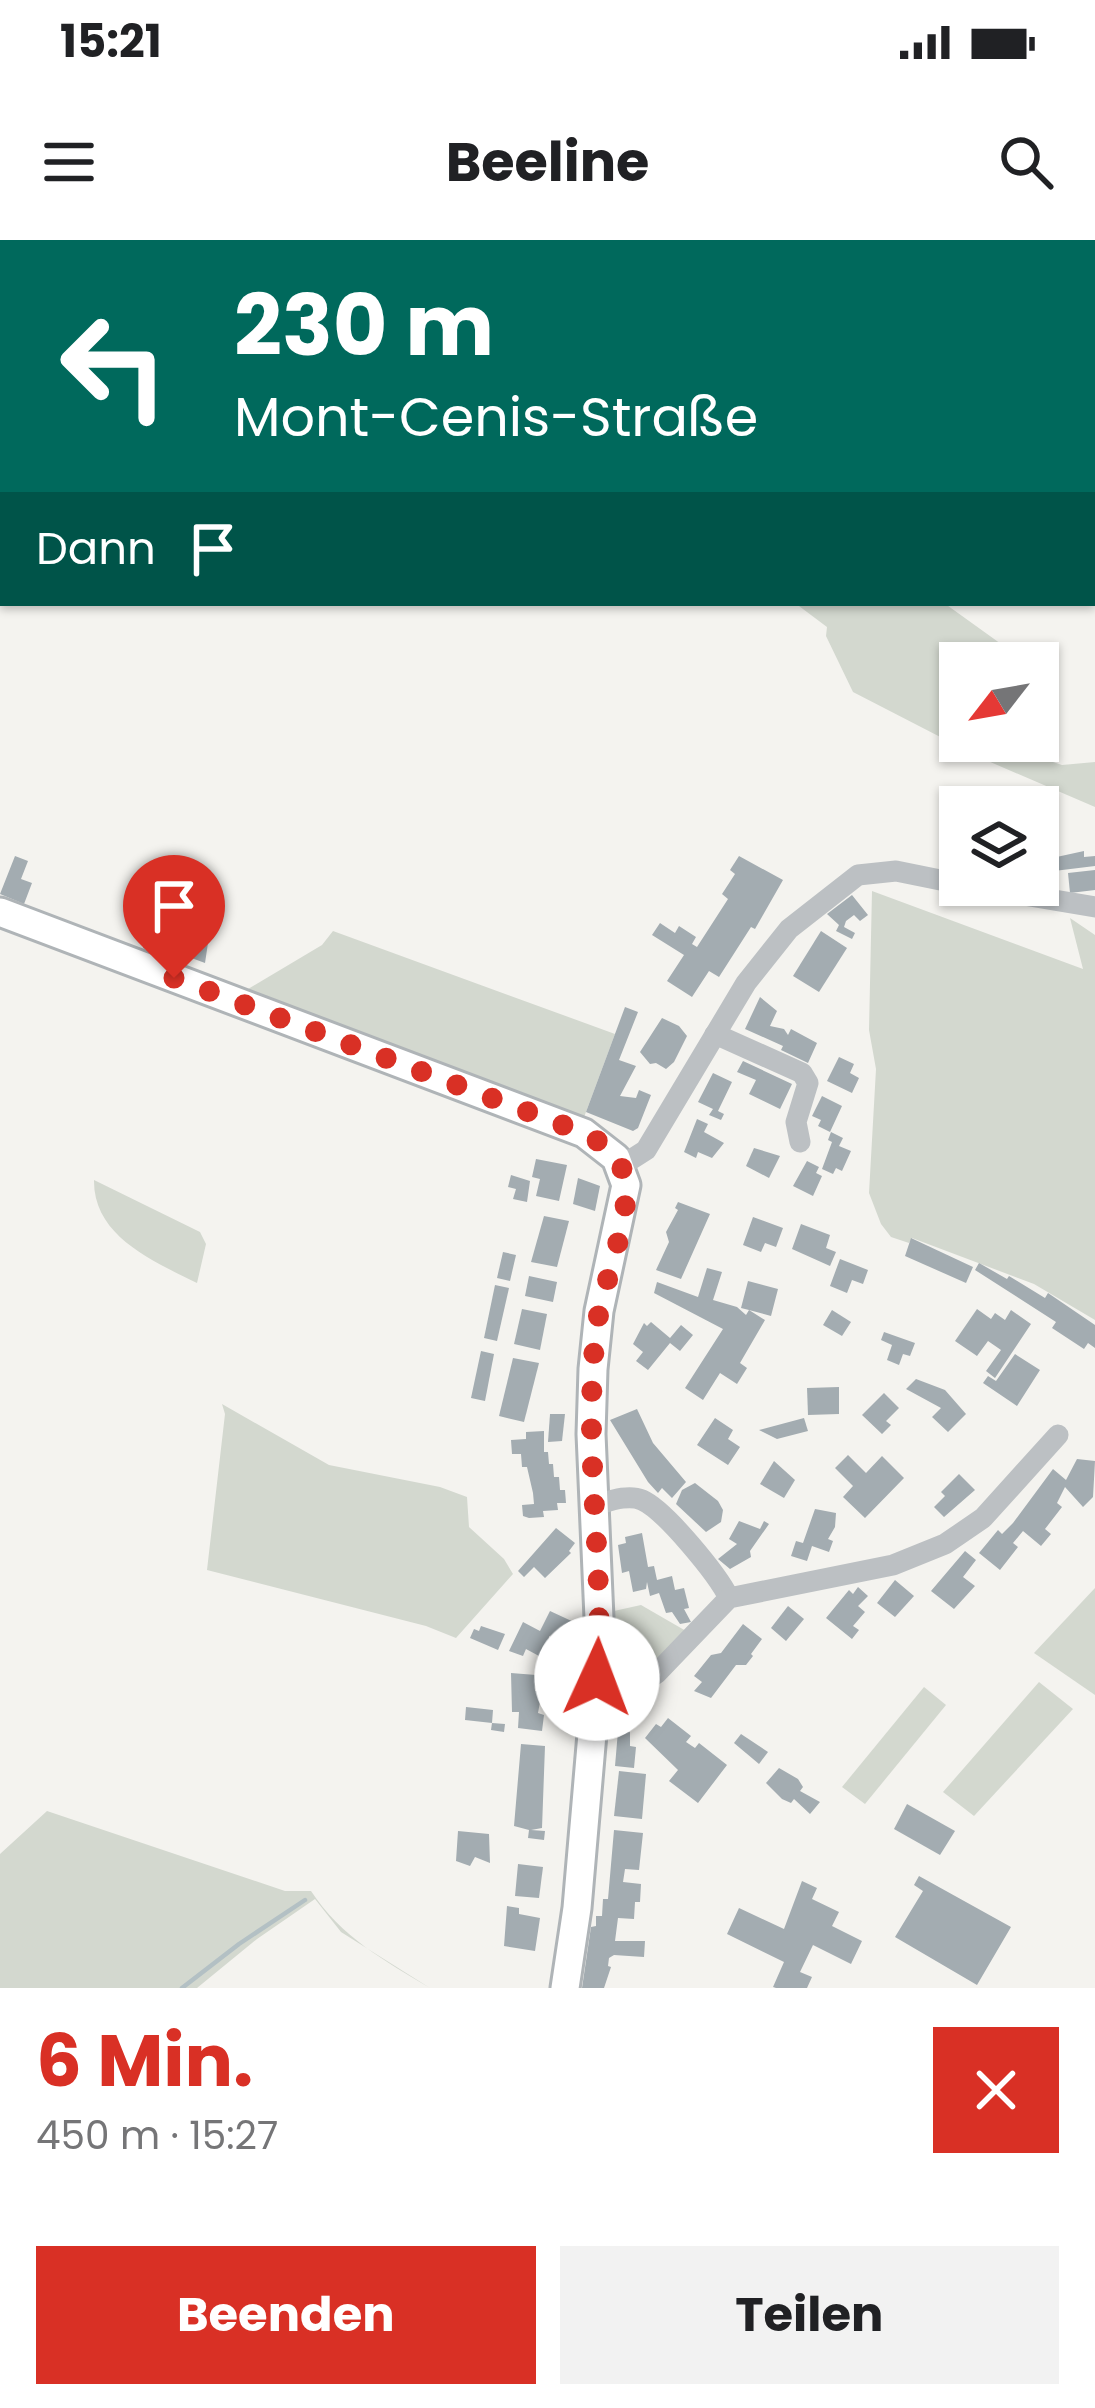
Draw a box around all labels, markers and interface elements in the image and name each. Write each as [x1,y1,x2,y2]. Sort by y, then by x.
text: 15:21 [60,10,162,73]
text: Beeline [446,124,649,200]
icon: menu [36,129,102,195]
icon: search [993,129,1059,195]
text: 230 m [234,267,494,384]
icon: left [36,288,192,444]
text: Mont-Cenis-Straße [234,379,758,455]
icon: arrive [180,516,246,582]
text: Dann [36,517,156,580]
north arrow [939,642,1059,762]
map controls [939,642,1059,906]
button: layers [939,786,1059,906]
pin [123,855,225,978]
icon: arrive [141,873,207,939]
position arrow [534,1615,660,1741]
text: 6 Min. [36,2010,253,2111]
button: close [933,2027,1059,2153]
text: 450 m · 15:27 [36,2108,278,2163]
button: Beenden [36,2246,536,2384]
button: Teilen [560,2246,1059,2384]

